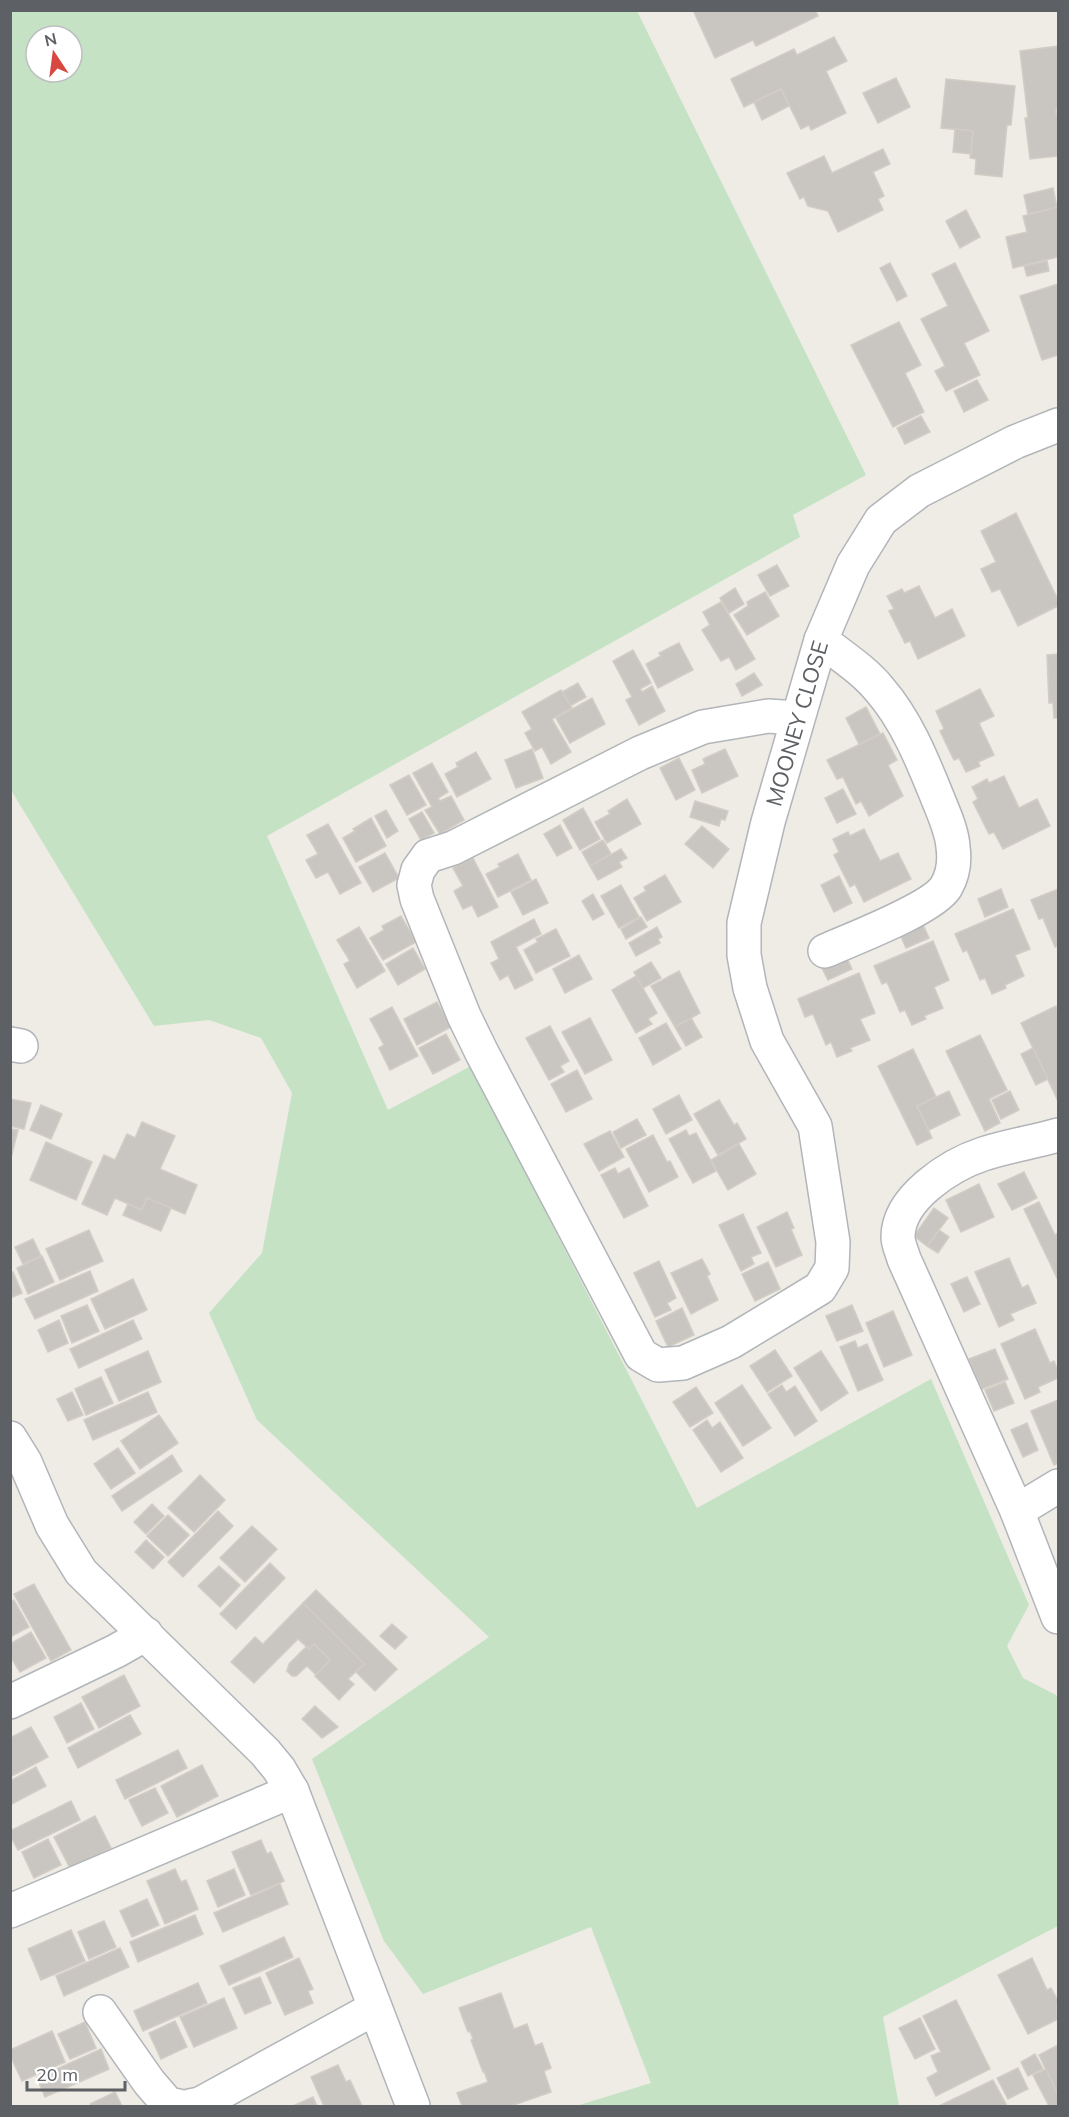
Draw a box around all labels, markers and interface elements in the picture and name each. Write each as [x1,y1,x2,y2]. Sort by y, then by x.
north arrow [24,24,84,84]
text: N [42,28,59,50]
street label: MOONEY CLOSE [759,637,834,810]
scale bar [27,2054,124,2092]
text: 20 m [36,2063,78,2086]

